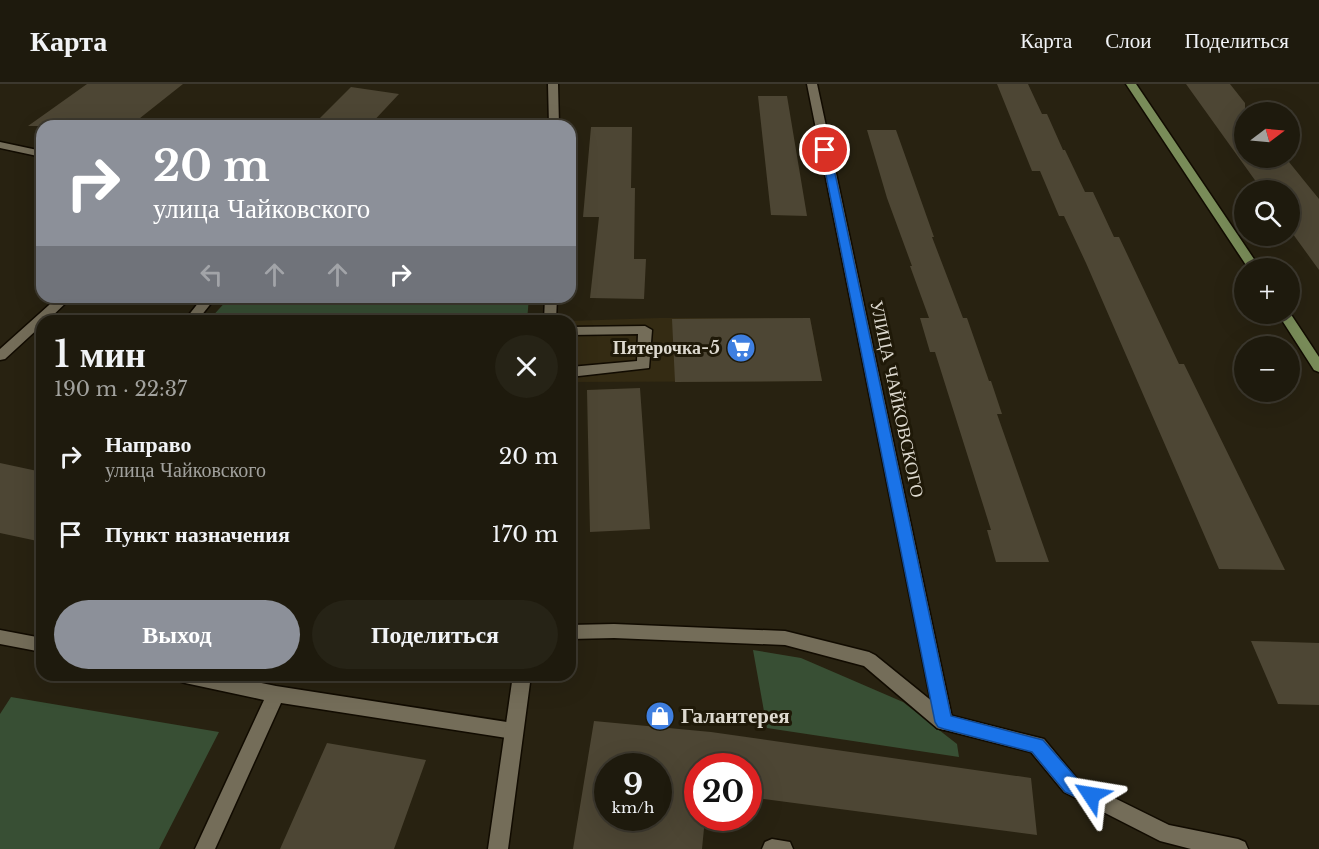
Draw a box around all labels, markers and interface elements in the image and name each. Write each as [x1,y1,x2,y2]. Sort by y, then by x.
text: Карта [30,24,107,59]
text: Карта [1020,28,1072,54]
text: Слои [1105,28,1151,54]
text: Поделиться [1184,28,1289,54]
north arrow [1234,102,1300,168]
map controls [1234,102,1300,402]
pin [799,124,850,175]
icon: arrive [808,133,841,166]
text: 20 m [153,140,270,192]
icon: right [54,144,132,222]
button: search [1234,180,1300,246]
text: улица Чайковского [153,192,370,225]
icon: left [195,258,228,291]
icon: ahead [258,258,291,291]
icon: ahead [321,258,354,291]
icon: right [384,258,417,291]
button: + [1234,258,1300,324]
street label: УЛИЦА ЧАЙКОВСКОГО [865,298,929,500]
text: 1 мин [54,332,146,377]
supermarket icon: Пятерочка-5 [725,332,757,364]
button: close [495,335,558,398]
button: − [1234,336,1300,402]
place label: Пятерочка-5 [613,337,720,359]
text: 190 m · 22:37 [54,377,187,401]
text: Направо [105,431,191,458]
icon: right [54,440,87,473]
text: 20 m [499,443,558,470]
text: улица Чайковского [105,458,266,482]
icon: arrive [54,518,87,551]
text: Пункт назначения [105,521,290,548]
text: 170 m [492,521,558,548]
button: Выход [54,600,300,669]
button: Поделиться [312,600,558,669]
shop icon: Галантерея [644,700,676,732]
place label: Галантерея [681,703,790,729]
speed limit sign: 20 [684,753,762,831]
position arrow [1059,763,1123,827]
text: 9 [623,766,643,803]
text: km/h [612,798,654,817]

